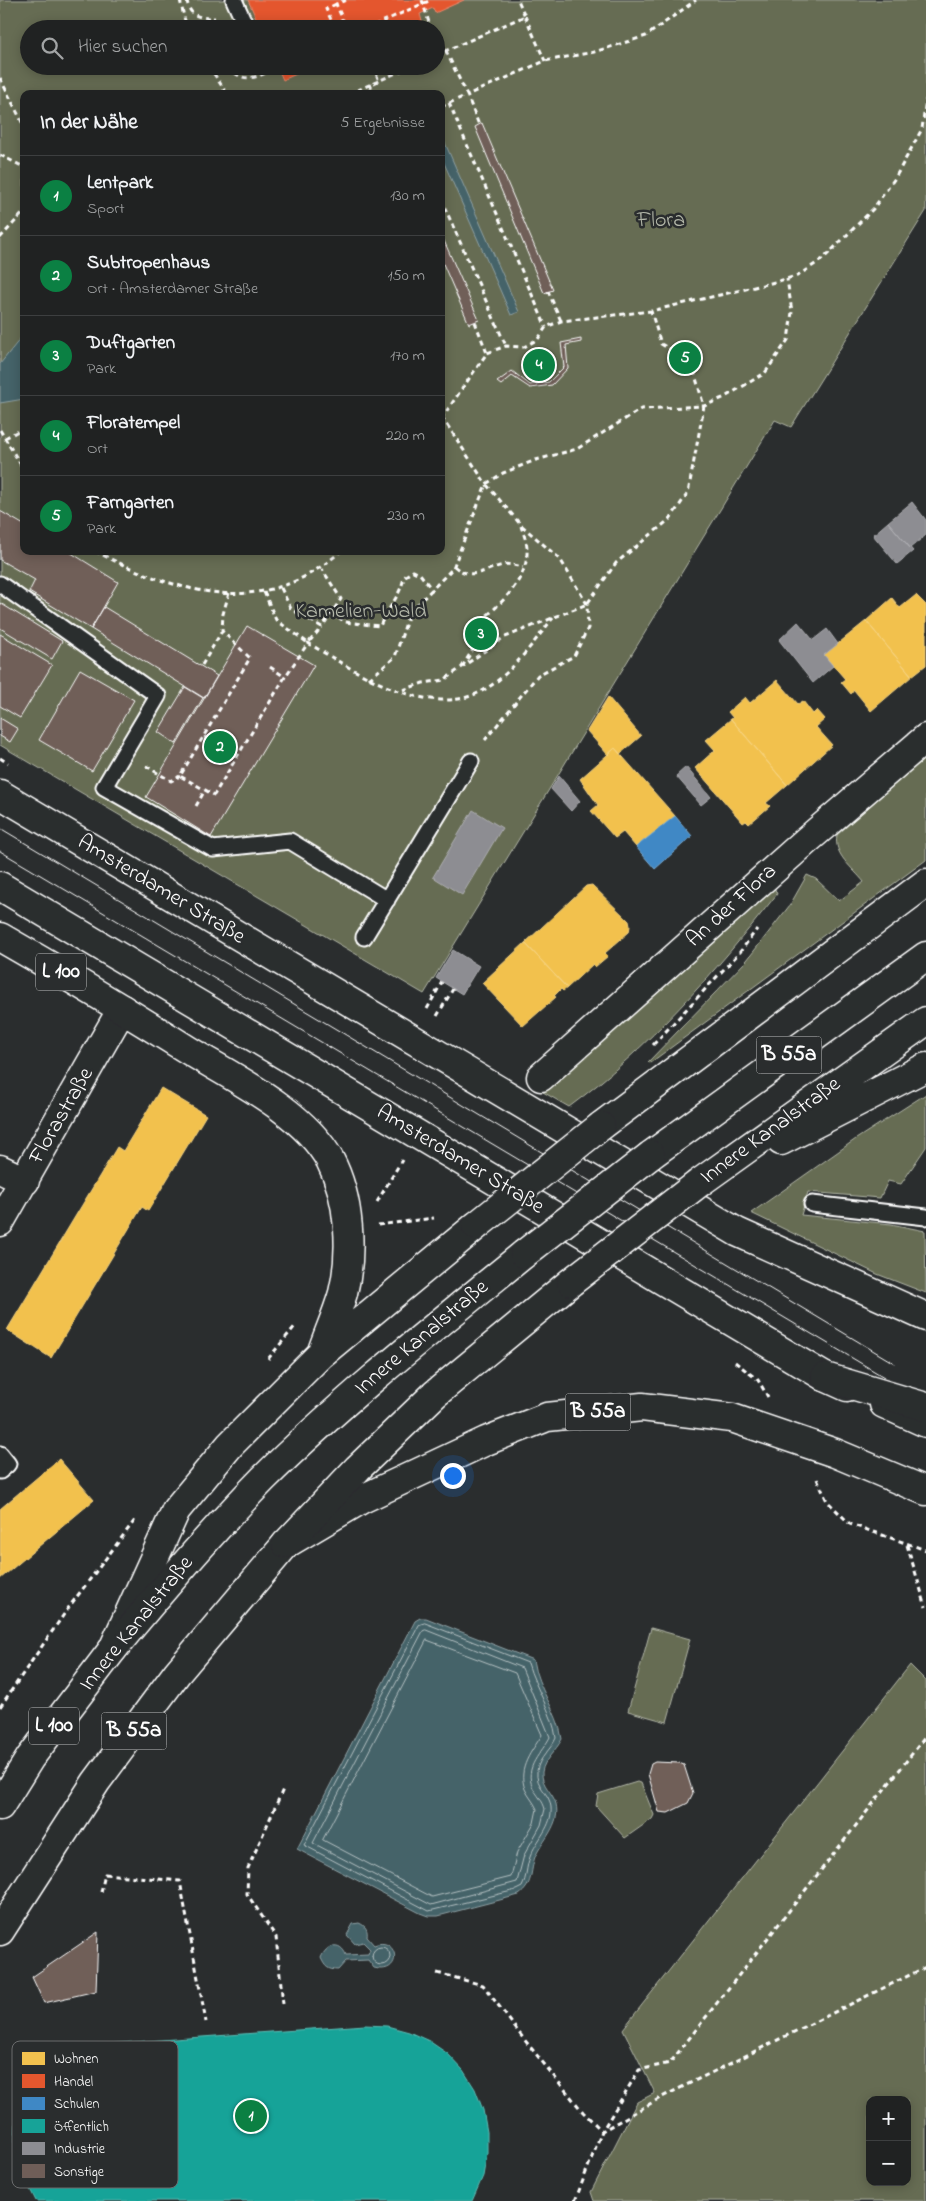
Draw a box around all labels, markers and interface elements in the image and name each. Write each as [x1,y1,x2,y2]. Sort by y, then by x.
search box [20,20,445,75]
icon: search [38,34,66,62]
text: Hier suchen [78,34,167,61]
text: In der Nähe [40,108,138,138]
text: 5 Ergebnisse [340,111,425,135]
text: Lentpark [87,170,153,197]
text: 1 [53,184,59,208]
text: 130 m [390,184,425,208]
text: Sport [87,197,125,221]
park label: Flora [636,205,685,237]
text: Subtropenhaus [87,250,210,277]
text: 2 [52,264,60,288]
text: 150 m [387,264,425,288]
text: Ort · Amsterdamer Straße [87,277,258,301]
text: Duftgarten [87,330,175,357]
pin: 5 [669,339,701,377]
text: 3 [53,344,59,368]
text: 170 m [390,344,425,368]
pin: 4 [523,346,555,384]
text: Park [87,357,116,381]
text: Floratempel [87,410,180,437]
text: 4 [53,424,59,448]
text: 220 m [386,424,425,448]
text: Ort [87,437,108,461]
text: Farngarten [87,490,174,517]
text: 5 [51,504,61,528]
text: 230 m [387,504,425,528]
text: Park [87,517,116,541]
park label: Kamelien-Wald [295,596,427,628]
pin: 3 [465,615,497,653]
pin: 2 [204,728,236,766]
street label: Amsterdamer Straße [71,827,251,953]
street label: An der Flora [679,856,785,956]
road number: L 100 [36,954,86,990]
road number: B 55a [756,1036,822,1074]
street label: Florastraße [21,1062,103,1171]
street label: Innere Kanalstraße [694,1069,848,1193]
street label: Amsterdamer Straße [370,1097,550,1223]
street label: Innere Kanalstraße [348,1272,496,1404]
road number: B 55a [566,1394,630,1430]
your location [440,1463,466,1489]
street label: Innere Kanalstraße [72,1549,202,1699]
road number: L 100 [29,1708,79,1744]
road number: B 55a [102,1712,166,1750]
legend [12,2041,178,2188]
text: Wohnen [54,2049,99,2070]
text: Handel [54,2072,93,2093]
text: Schulen [54,2094,99,2115]
map controls [866,2096,911,2186]
button: + [866,2096,911,2141]
pin: 1 [235,2097,267,2135]
text: Öffentlich [54,2117,109,2138]
text: Industrie [54,2139,106,2160]
button: − [866,2141,911,2186]
text: Sonstige [54,2162,105,2184]

